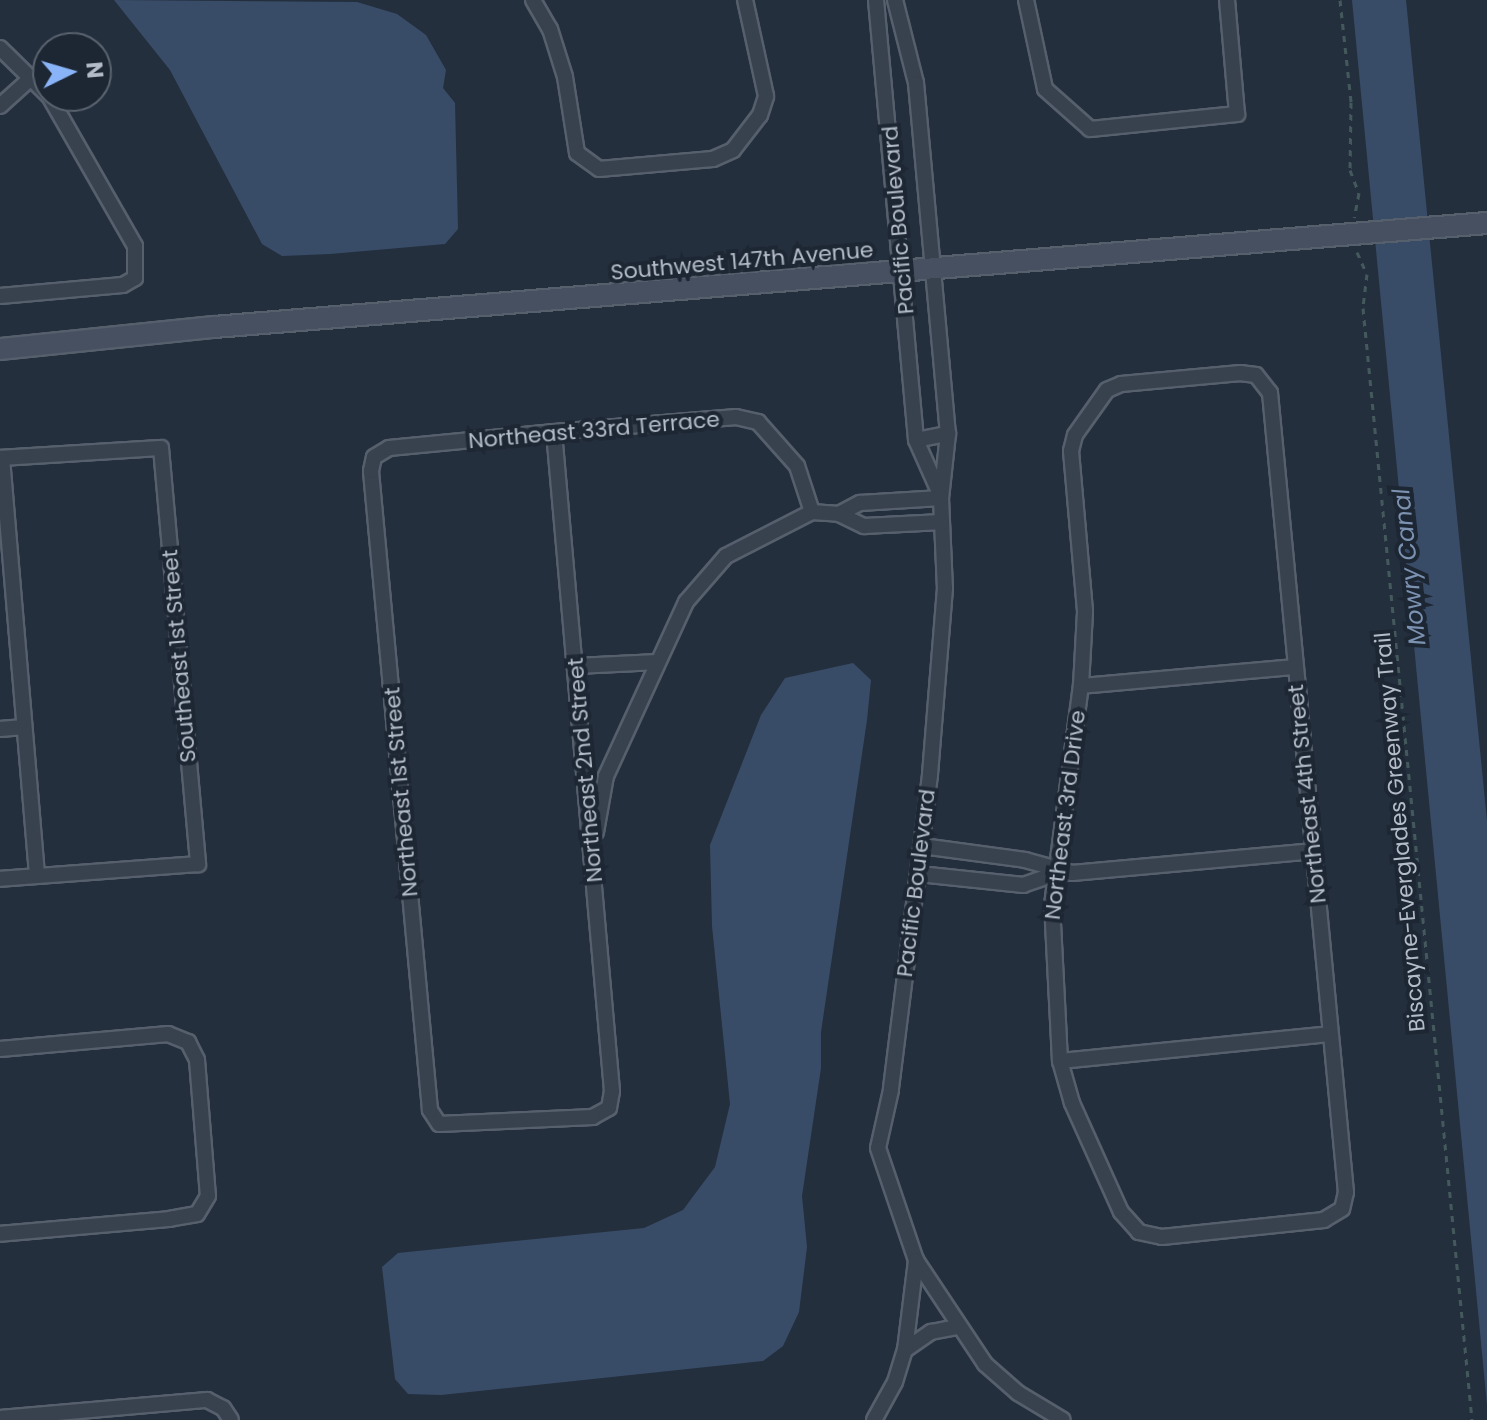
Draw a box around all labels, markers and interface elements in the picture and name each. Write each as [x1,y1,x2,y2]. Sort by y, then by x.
north arrow [32,32,112,112]
text: N [78,60,111,80]
street label: Pacific Boulevard [877,125,919,315]
street label: Southwest 147th Avenue [610,236,874,286]
street label: Northeast 33rd Terrace [467,406,721,454]
water label: Mowry Canal [1386,487,1432,647]
street label: Southeast 1st Street [157,548,201,764]
street label: Biscayne-Everglades Greenway Trail [1369,631,1431,1033]
street label: Northeast 2nd Street [562,656,608,884]
street label: Northeast 4th Street [1282,683,1332,905]
street label: Northeast 1st Street [379,686,423,898]
street label: Northeast 3rd Drive [1039,709,1091,921]
street label: Pacific Boulevard [891,787,941,979]

